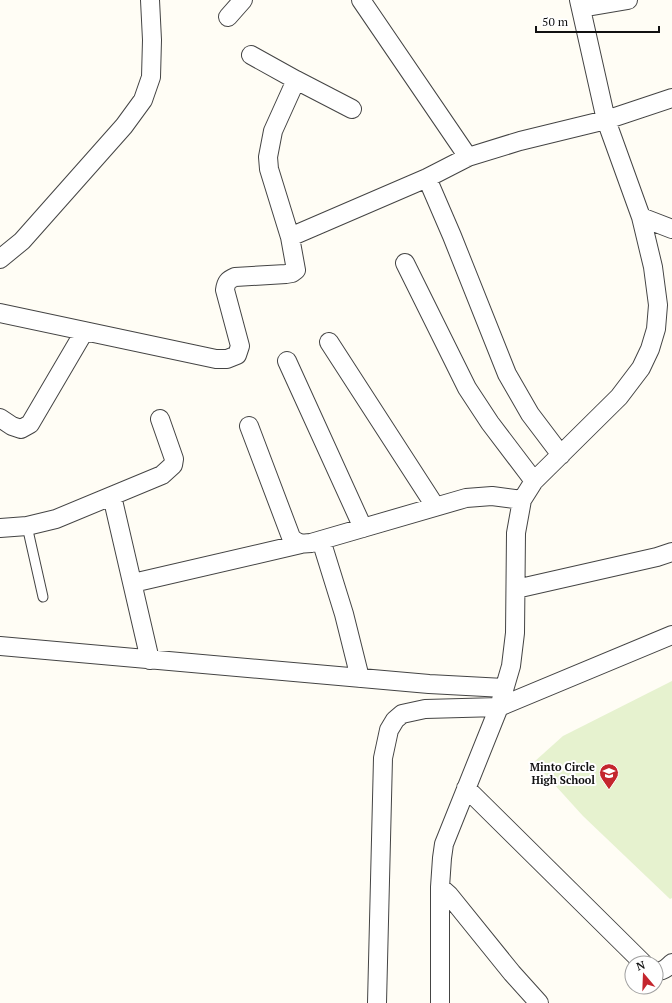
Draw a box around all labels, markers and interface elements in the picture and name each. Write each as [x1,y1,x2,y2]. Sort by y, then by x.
scale bar [536,8,659,34]
text: 50 m [542,14,569,29]
place label: Minto Circle High School [530,760,595,787]
school or university icon: Minto Circle High School [598,762,620,790]
north arrow [624,955,664,995]
text: N [635,957,648,974]

